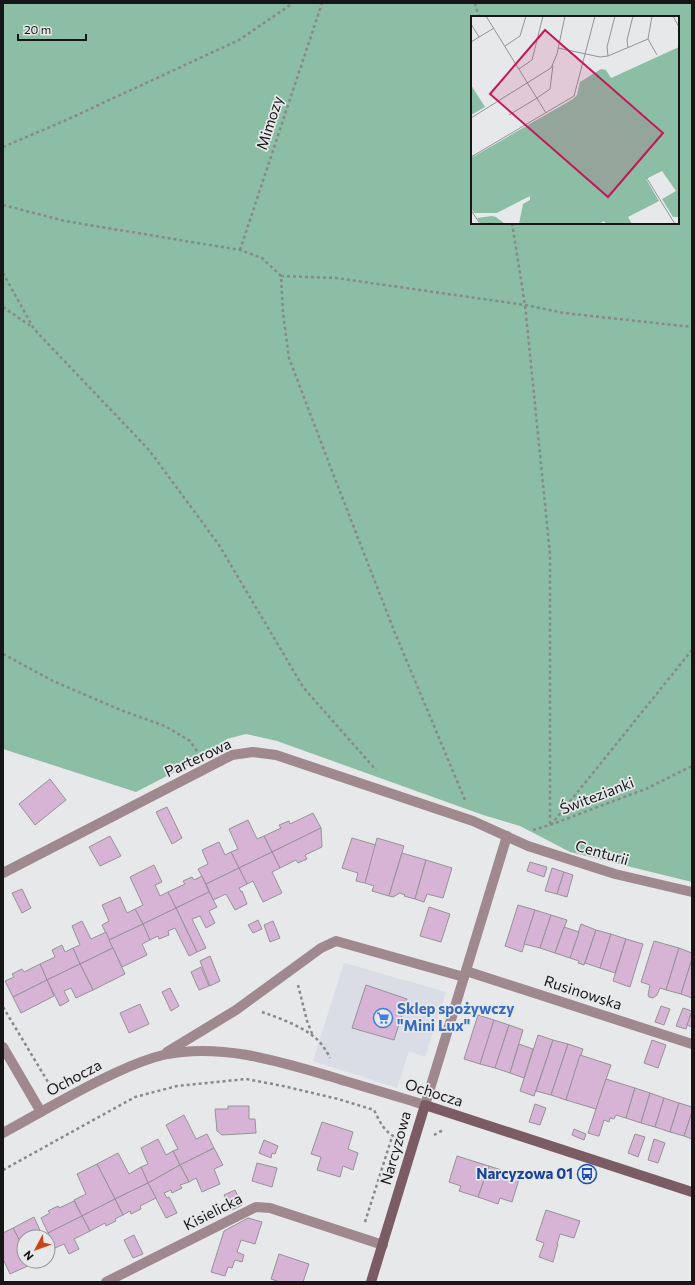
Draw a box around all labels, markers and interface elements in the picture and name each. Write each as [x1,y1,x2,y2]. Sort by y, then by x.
scale bar [18,16,86,42]
inset map [471,16,679,224]
text: 20 m [24,22,51,36]
street label: Mimozy [252,93,286,152]
street label: Parterowa [161,734,234,780]
street label: Świtezianki [557,772,636,817]
street label: Centurii [573,836,631,868]
street label: Rusinowska [542,971,625,1013]
place label: Sklep spożywczy "Mini Lux" [397,999,515,1034]
supermarket icon: Sklep spożywczy "Mini Lux" [372,1007,394,1029]
street label: Ochocza [43,1055,104,1099]
street label: Ochocza [403,1074,466,1110]
street label: Narcyzowa [376,1109,414,1187]
bus stop icon: Narcyzowa 01 [576,1163,598,1185]
place label: Narcyzowa 01 [476,1164,573,1182]
street label: Kisielicka [180,1189,245,1234]
north arrow [16,1229,56,1269]
text: N [20,1249,36,1263]

